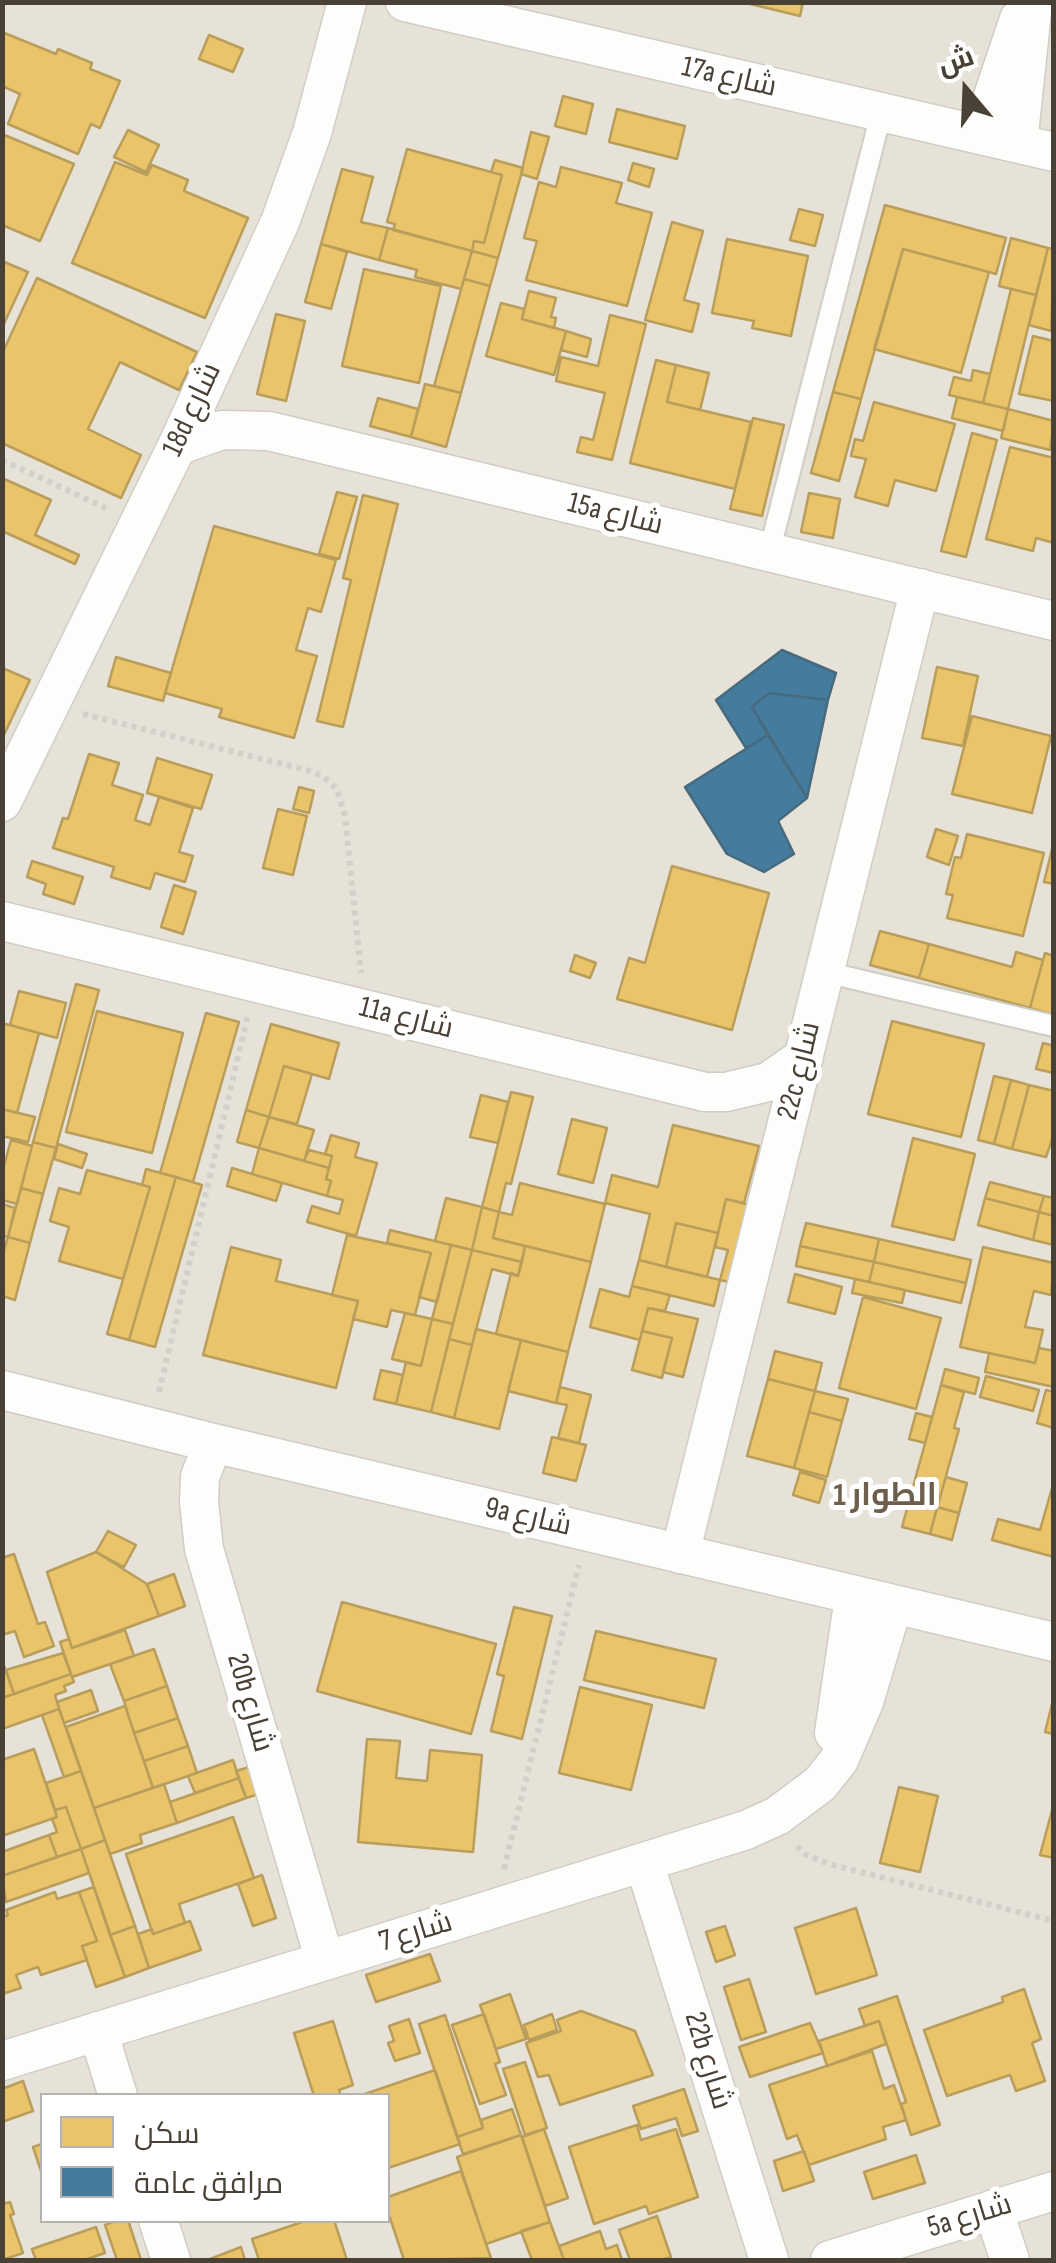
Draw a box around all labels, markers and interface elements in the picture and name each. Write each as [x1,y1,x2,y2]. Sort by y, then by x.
north arrow [916,40,1016,140]
text: ش [934,40,978,83]
street label: 17a شارع [678,50,780,106]
street label: 18d شارع [156,358,230,462]
street label: 15a شارع [564,486,666,544]
street label: 11a شارع [355,990,457,1048]
street label: 22c شارع [770,1018,830,1124]
district label: الطوار 1 [833,1478,937,1516]
street label: 9a شارع [481,1491,575,1545]
street label: 20b شارع [218,1649,280,1757]
street label: شارع 7 [375,1905,457,1961]
street label: 22b شارع [675,2008,739,2114]
legend [40,2093,390,2223]
text: سكن [134,2116,200,2152]
text: مرافق عامة [134,2166,283,2202]
street label: 5a شارع [923,2187,1017,2247]

